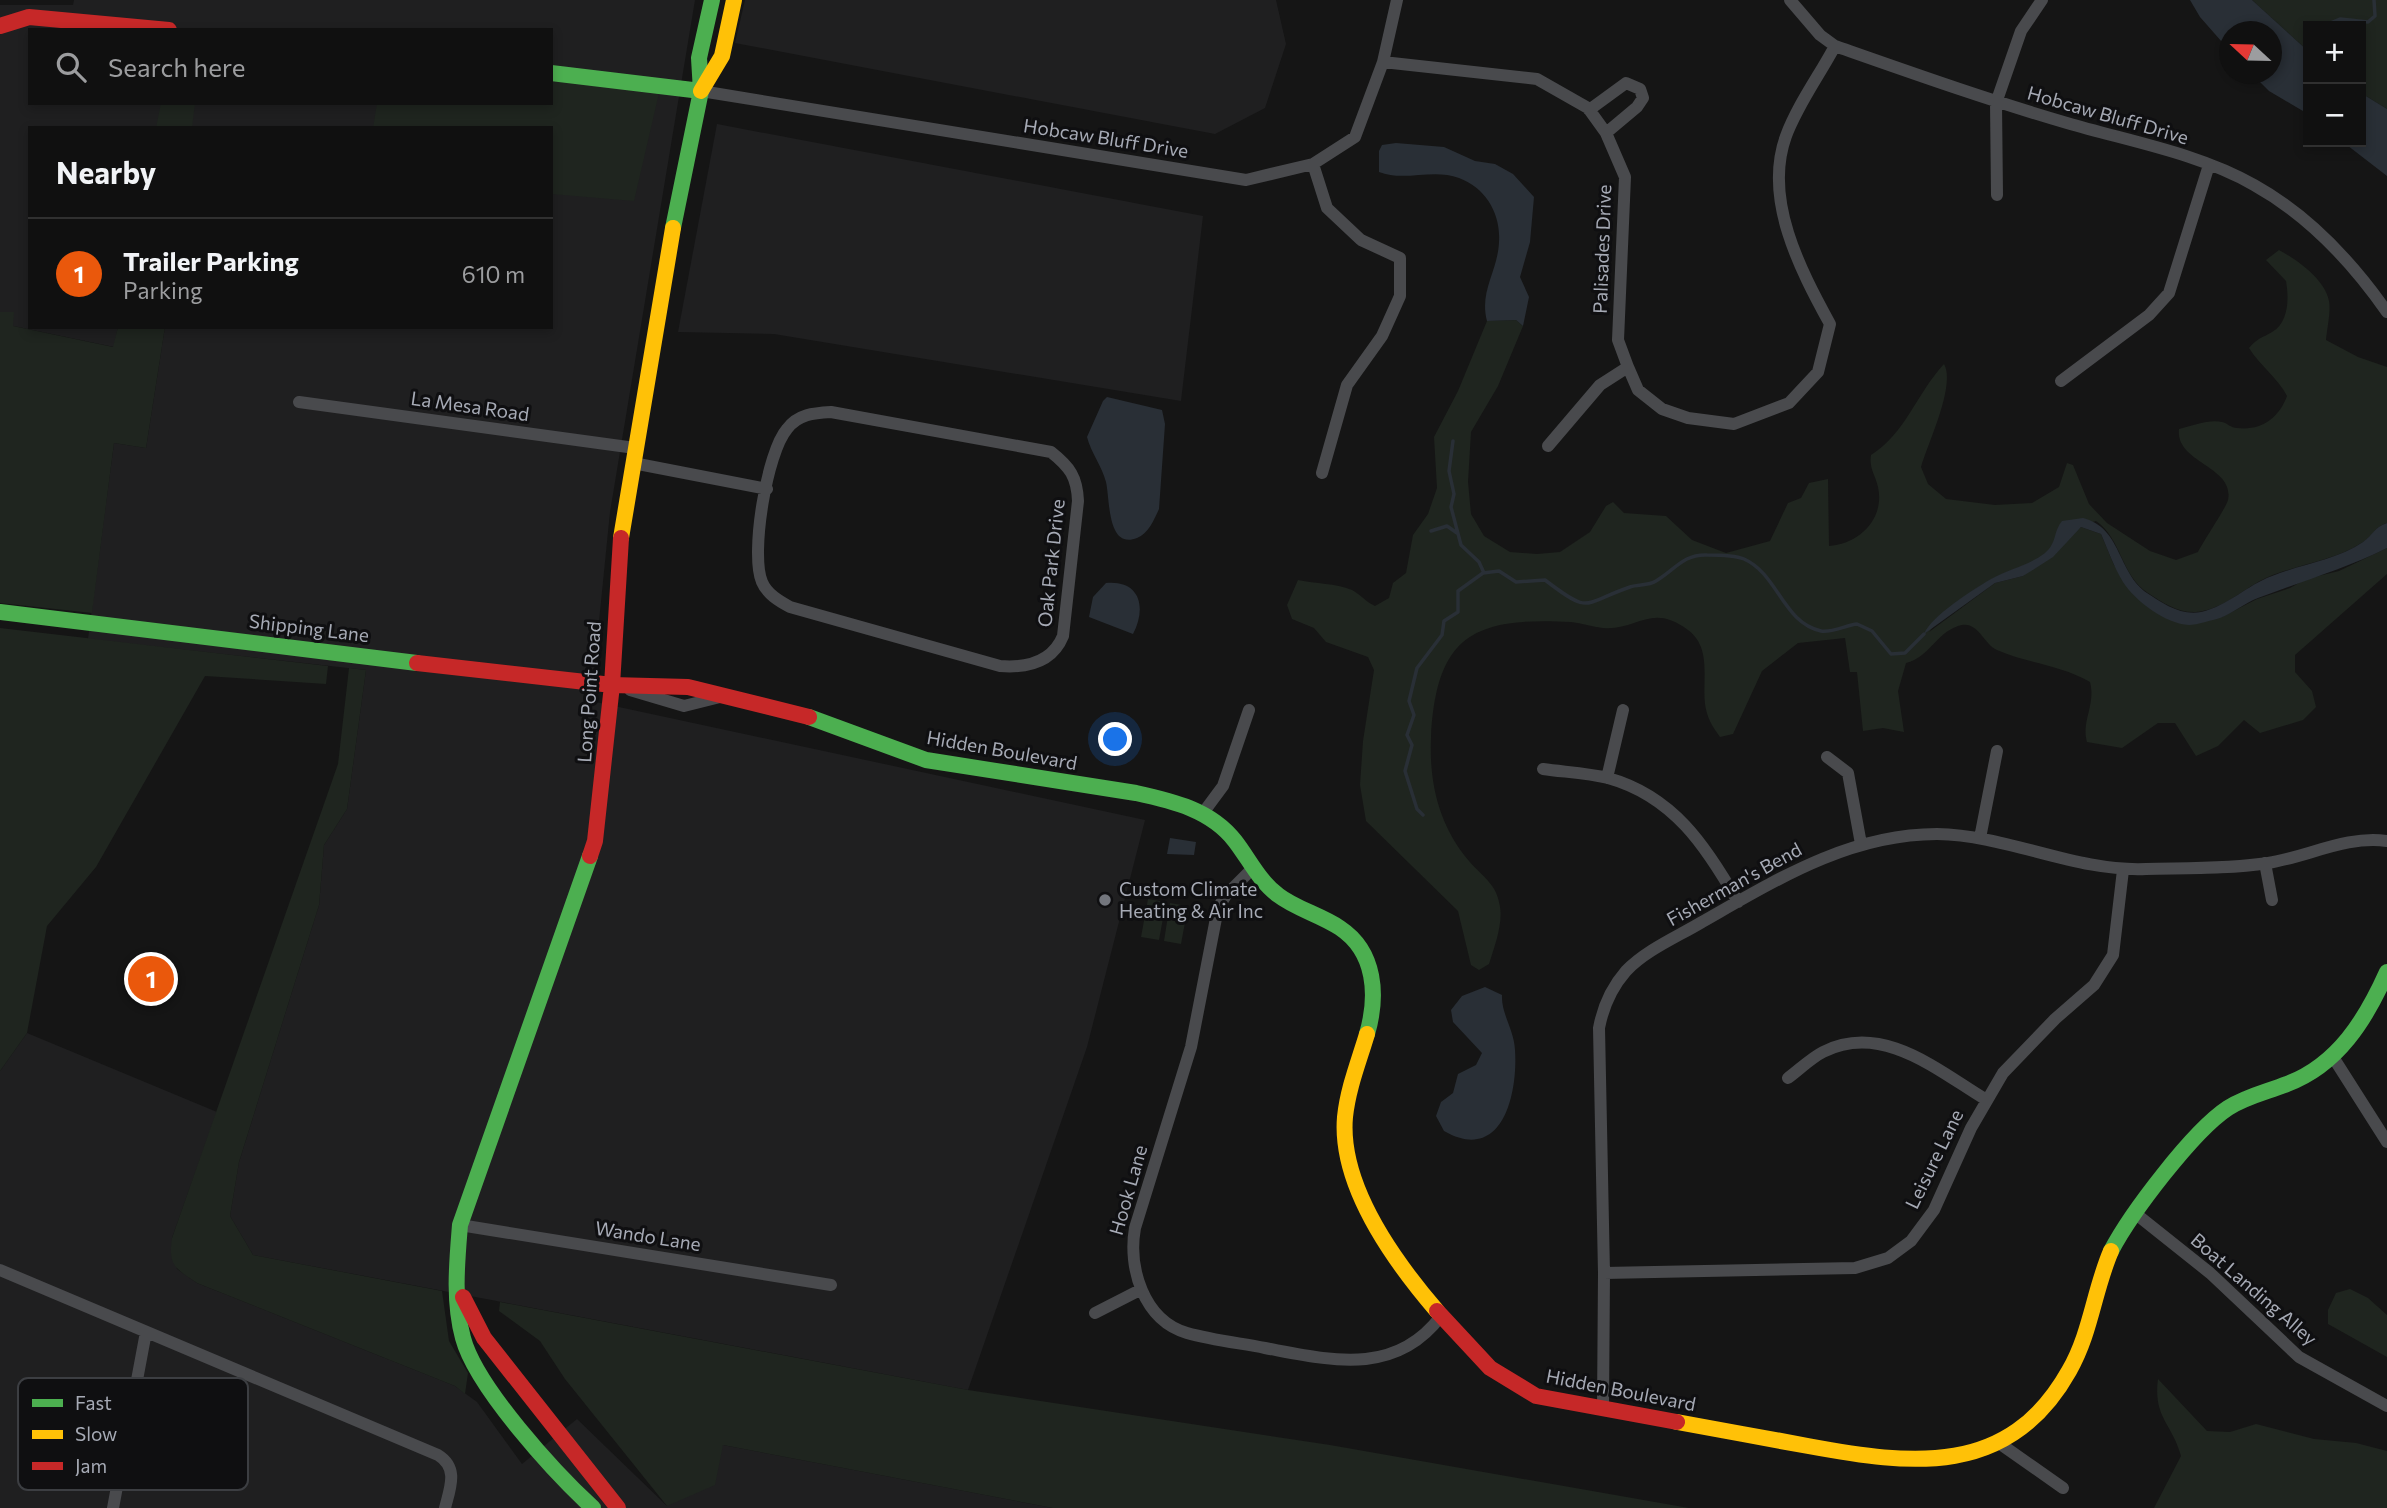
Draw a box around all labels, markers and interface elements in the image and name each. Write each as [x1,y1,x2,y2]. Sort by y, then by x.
north arrow [2219,21,2282,84]
map controls [2303,21,2366,147]
button: + [2303,21,2366,84]
search box [28,28,553,105]
icon: search [52,48,90,86]
text: Search here [108,51,246,82]
street label: Hobcaw Bluff Drive [2025,81,2191,149]
button: − [2303,84,2366,147]
street label: Hobcaw Bluff Drive [1022,113,1190,162]
text: Nearby [56,153,156,190]
street label: Palisades Drive [1588,184,1615,314]
text: Trailer Parking [123,245,299,276]
text: 1 [74,260,84,288]
text: 610 m [462,260,525,288]
text: Parking [123,276,203,304]
street label: La Mesa Road [409,386,531,425]
street label: Oak Park Drive [1032,498,1069,628]
street label: Shipping Lane [248,609,370,646]
street label: Long Point Road [572,621,605,763]
your location [1098,722,1132,756]
street label: Hidden Boulevard [925,725,1079,774]
street label: Fisherman's Bend [1662,837,1805,930]
place label: Custom Climate Heating & Air Inc [1119,877,1263,922]
marker: Custom Climate Heating & Air Inc [1097,892,1113,908]
pin: 1 [128,953,174,1005]
street label: Leisure Lane [1900,1105,1967,1212]
street label: Hook Lane [1104,1142,1151,1238]
street label: Wando Lane [593,1216,703,1255]
street label: Boat Landing Alley [2187,1228,2322,1350]
street label: Hidden Boulevard [1544,1364,1698,1415]
legend [18,1378,248,1490]
text: Fast [75,1391,112,1414]
text: Slow [75,1422,117,1445]
text: Jam [75,1454,107,1477]

